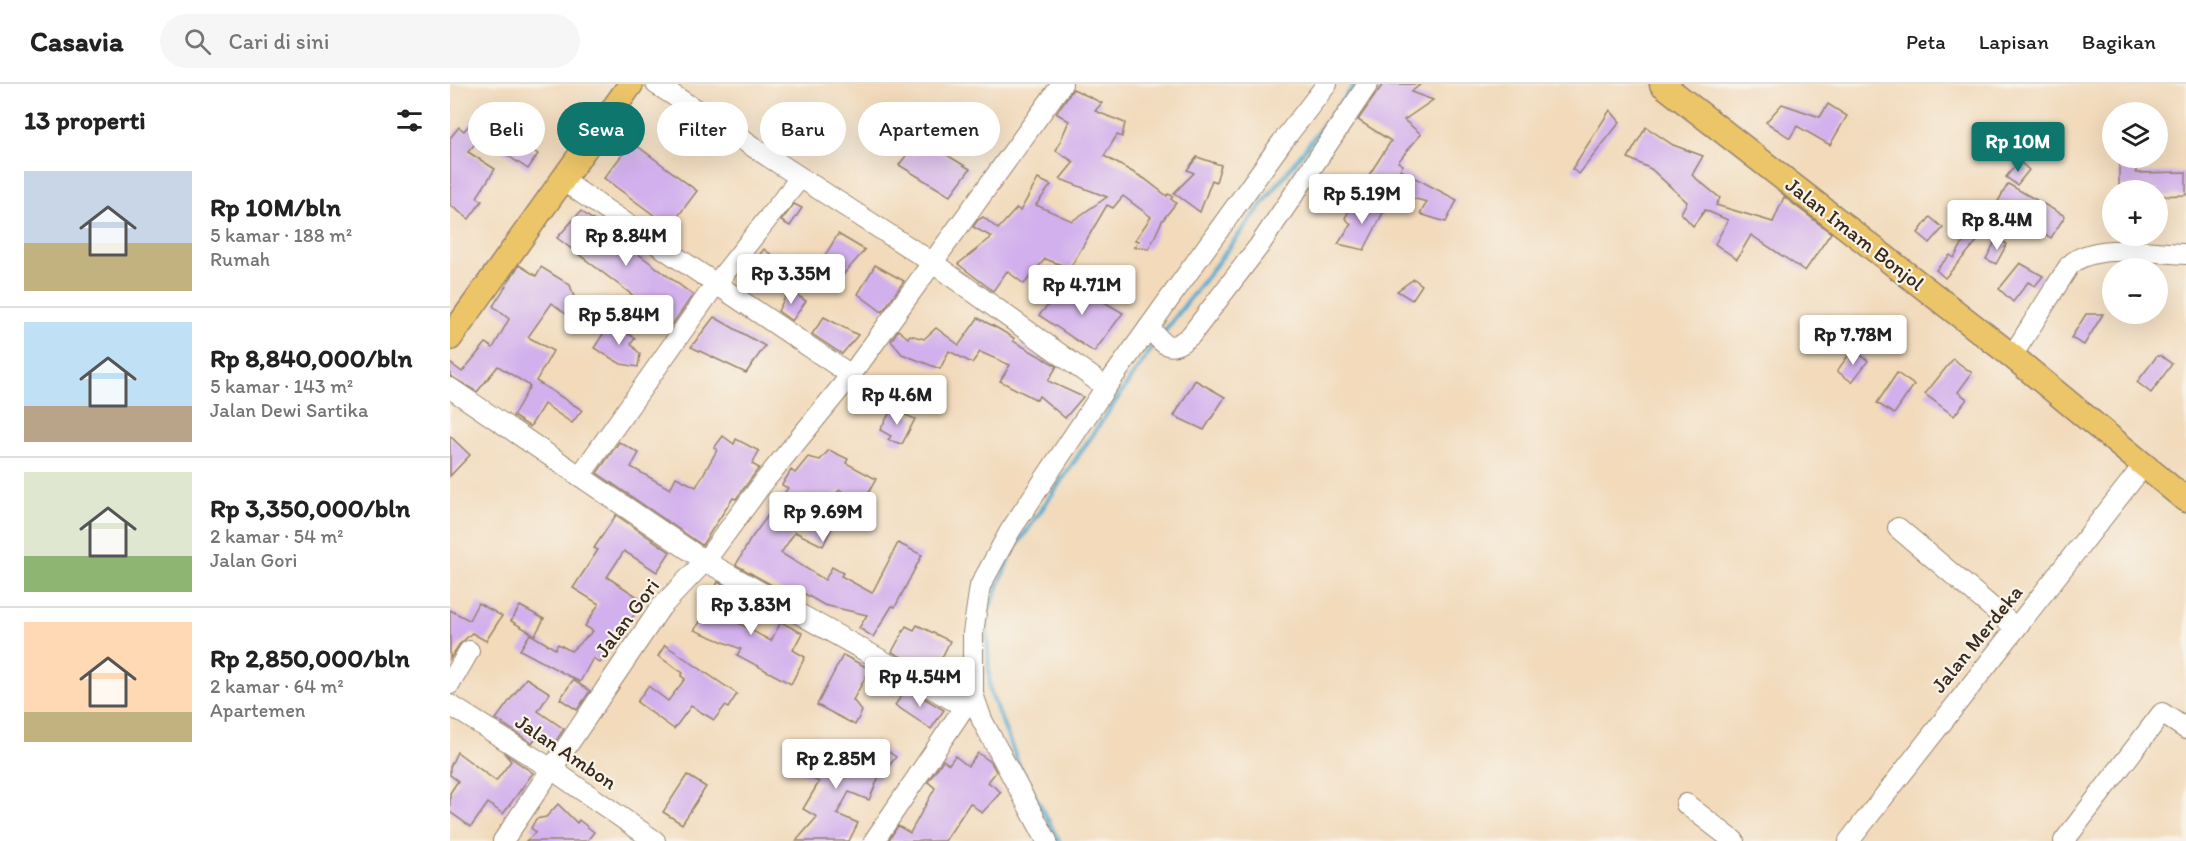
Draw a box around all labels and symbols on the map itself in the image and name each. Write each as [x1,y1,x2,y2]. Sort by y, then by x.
pin: Rp 10M [1969,122,2067,173]
street label: Jalan Imam Bonjol [1781,172,1930,296]
pin: Rp 5.19M [1300,174,1424,225]
pin: Rp 8.4M [1942,200,2052,251]
pin: Rp 8.84M [564,216,688,267]
pin: Rp 3.35M [729,254,853,305]
pin: Rp 4.71M [1020,265,1144,316]
pin: Rp 5.84M [557,295,681,346]
pin: Rp 7.78M [1791,315,1915,366]
pin: Rp 4.6M [842,375,952,426]
pin: Rp 9.69M [761,492,885,543]
street label: Jalan Gori [589,574,664,662]
street label: Jalan Merdeka [1926,580,2028,697]
pin: Rp 3.83M [689,585,813,636]
pin: Rp 4.54M [858,657,982,708]
street label: Jalan Ambon [511,709,622,795]
pin: Rp 2.85M [774,739,898,790]

